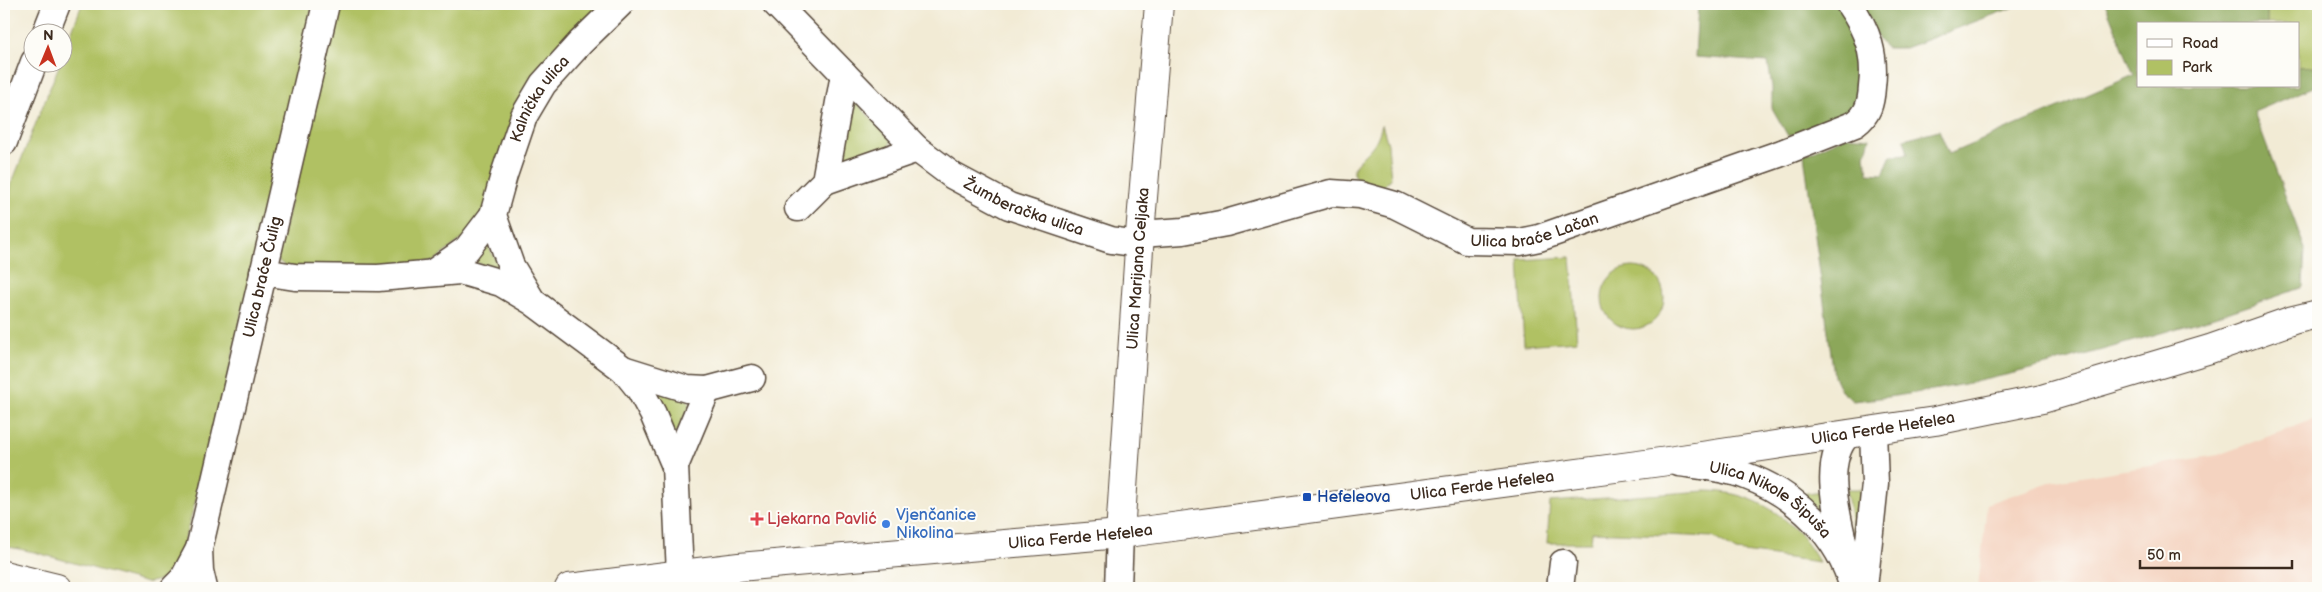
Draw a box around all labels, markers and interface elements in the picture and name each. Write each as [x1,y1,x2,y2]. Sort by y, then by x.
north arrow [22,22,72,72]
legend [2137,22,2300,88]
text: N [43,27,54,44]
text: Road [2182,34,2218,53]
street label: Kalnička ulica [506,52,573,145]
text: Park [2182,58,2213,77]
street label: Žumberačka ulica [960,172,1086,240]
street label: Ulica Marijana Celjaka [1123,187,1153,350]
street label: Ulica braće Lačan [1470,208,1601,252]
street label: Ulica braće Čulig [239,215,286,339]
street label: Ulica Ferde Hefelea [1810,408,1956,449]
street label: Ulica Nikole Šipuša [1708,458,1835,542]
street label: Ulica Ferde Hefelea [1409,467,1555,505]
place label: Hefeleova [1317,488,1391,507]
marker: Hefeleova [1301,491,1313,503]
place label: Vjenčanice Nikolina [896,506,977,543]
place label: Ljekarna Pavlić [767,510,877,529]
marker: Ljekarna Pavlić [751,513,763,525]
marker: Vjenčanice Nikolina [880,518,892,530]
street label: Ulica Ferde Hefelea [1007,520,1154,553]
scale bar [2140,537,2292,569]
text: 50 m [2147,546,2181,565]

